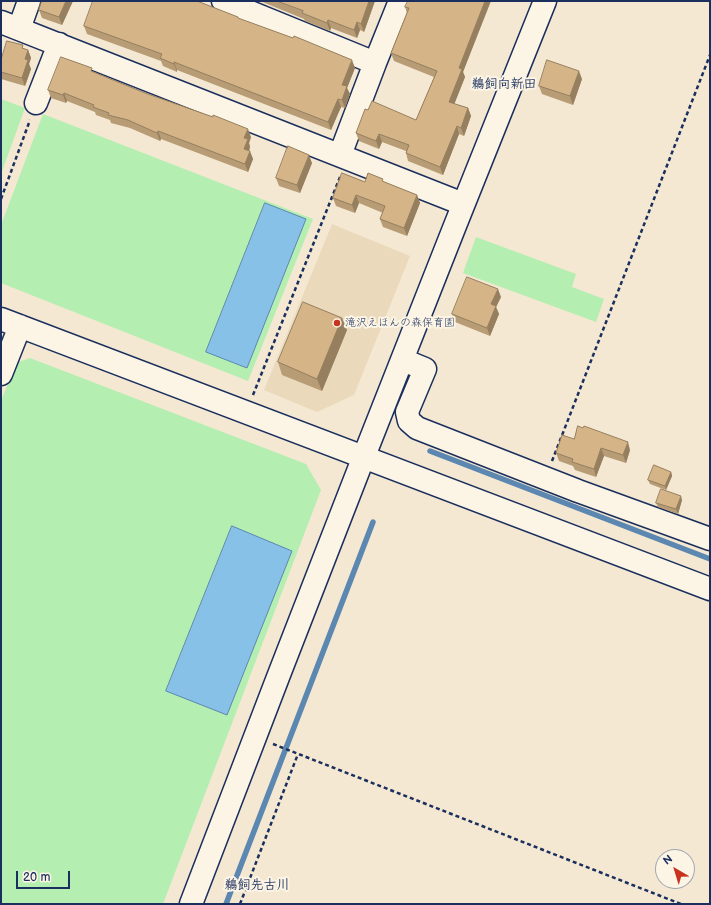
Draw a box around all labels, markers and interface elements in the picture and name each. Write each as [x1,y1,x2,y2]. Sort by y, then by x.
district label: 鵜飼向新田 [472,77,536,93]
place label: 滝沢えほんの森保育園 [345,316,455,330]
marker: 滝沢えほんの森保育園 [332,318,342,328]
north arrow [655,849,695,889]
text: N [661,852,675,868]
scale bar [18,863,72,889]
text: 20 m [23,870,50,885]
district label: 鵜飼先古川 [225,878,289,894]

